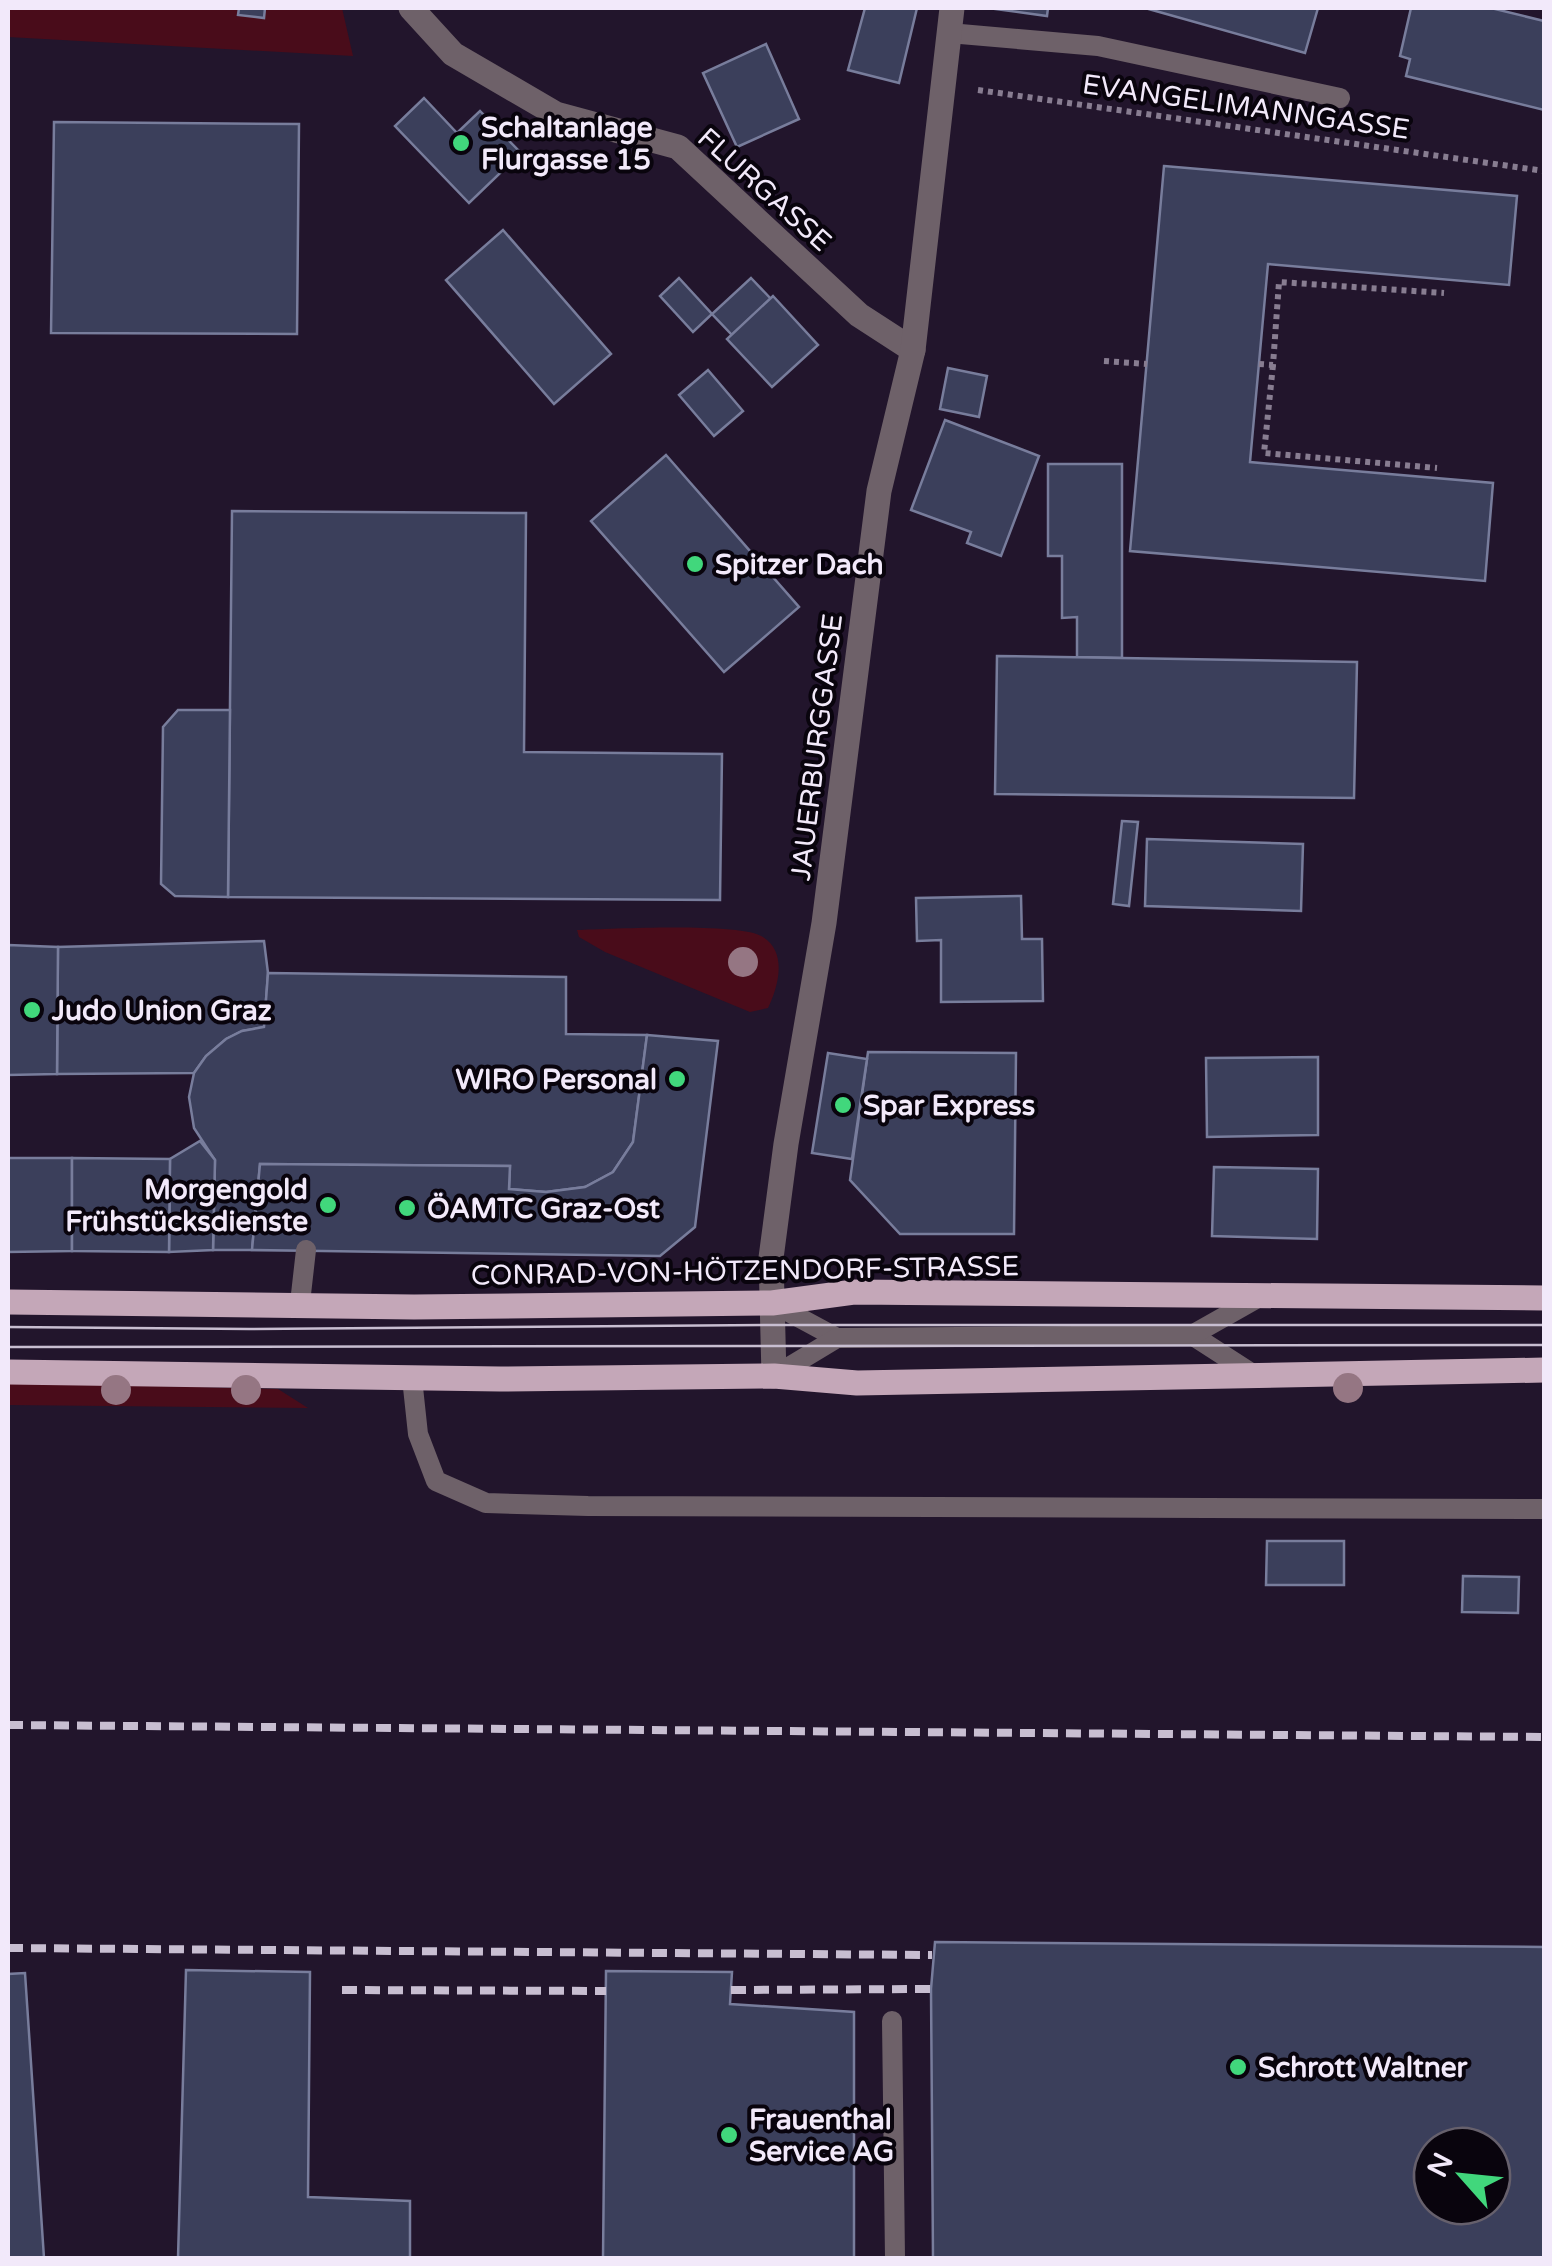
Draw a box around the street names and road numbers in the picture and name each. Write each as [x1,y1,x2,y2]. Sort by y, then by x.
street label: EVANGELIMANNGASSE [1080,67,1412,147]
street label: FLURGASSE [690,121,838,259]
street label: JAUERBURGGASSE [784,612,850,883]
street label: CONRAD-VON-HÖTZENDORF-STRASSE [470,1249,1020,1293]

